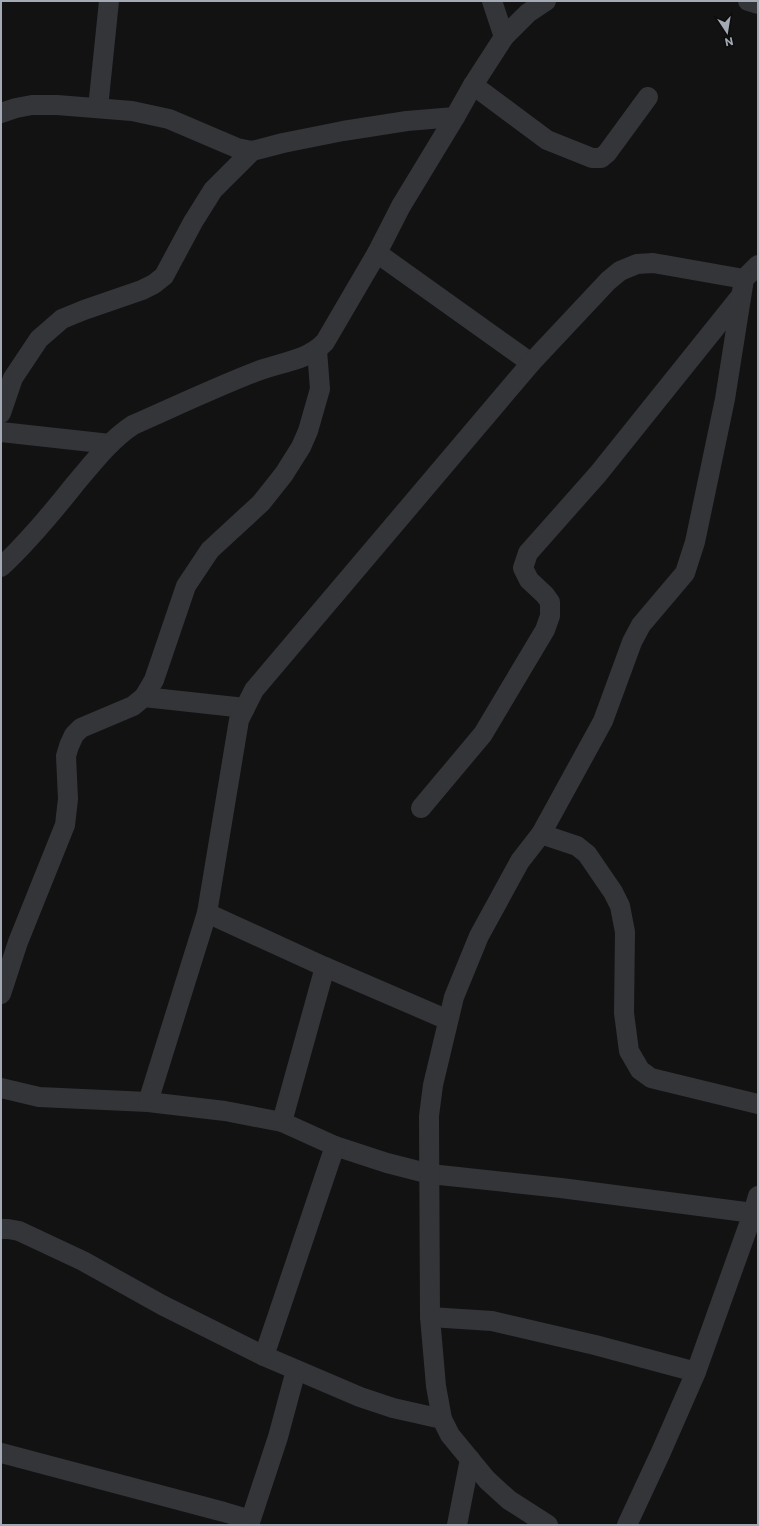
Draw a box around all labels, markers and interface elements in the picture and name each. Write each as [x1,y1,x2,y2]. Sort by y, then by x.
north arrow [707,12,747,52]
text: N [724,35,735,49]

